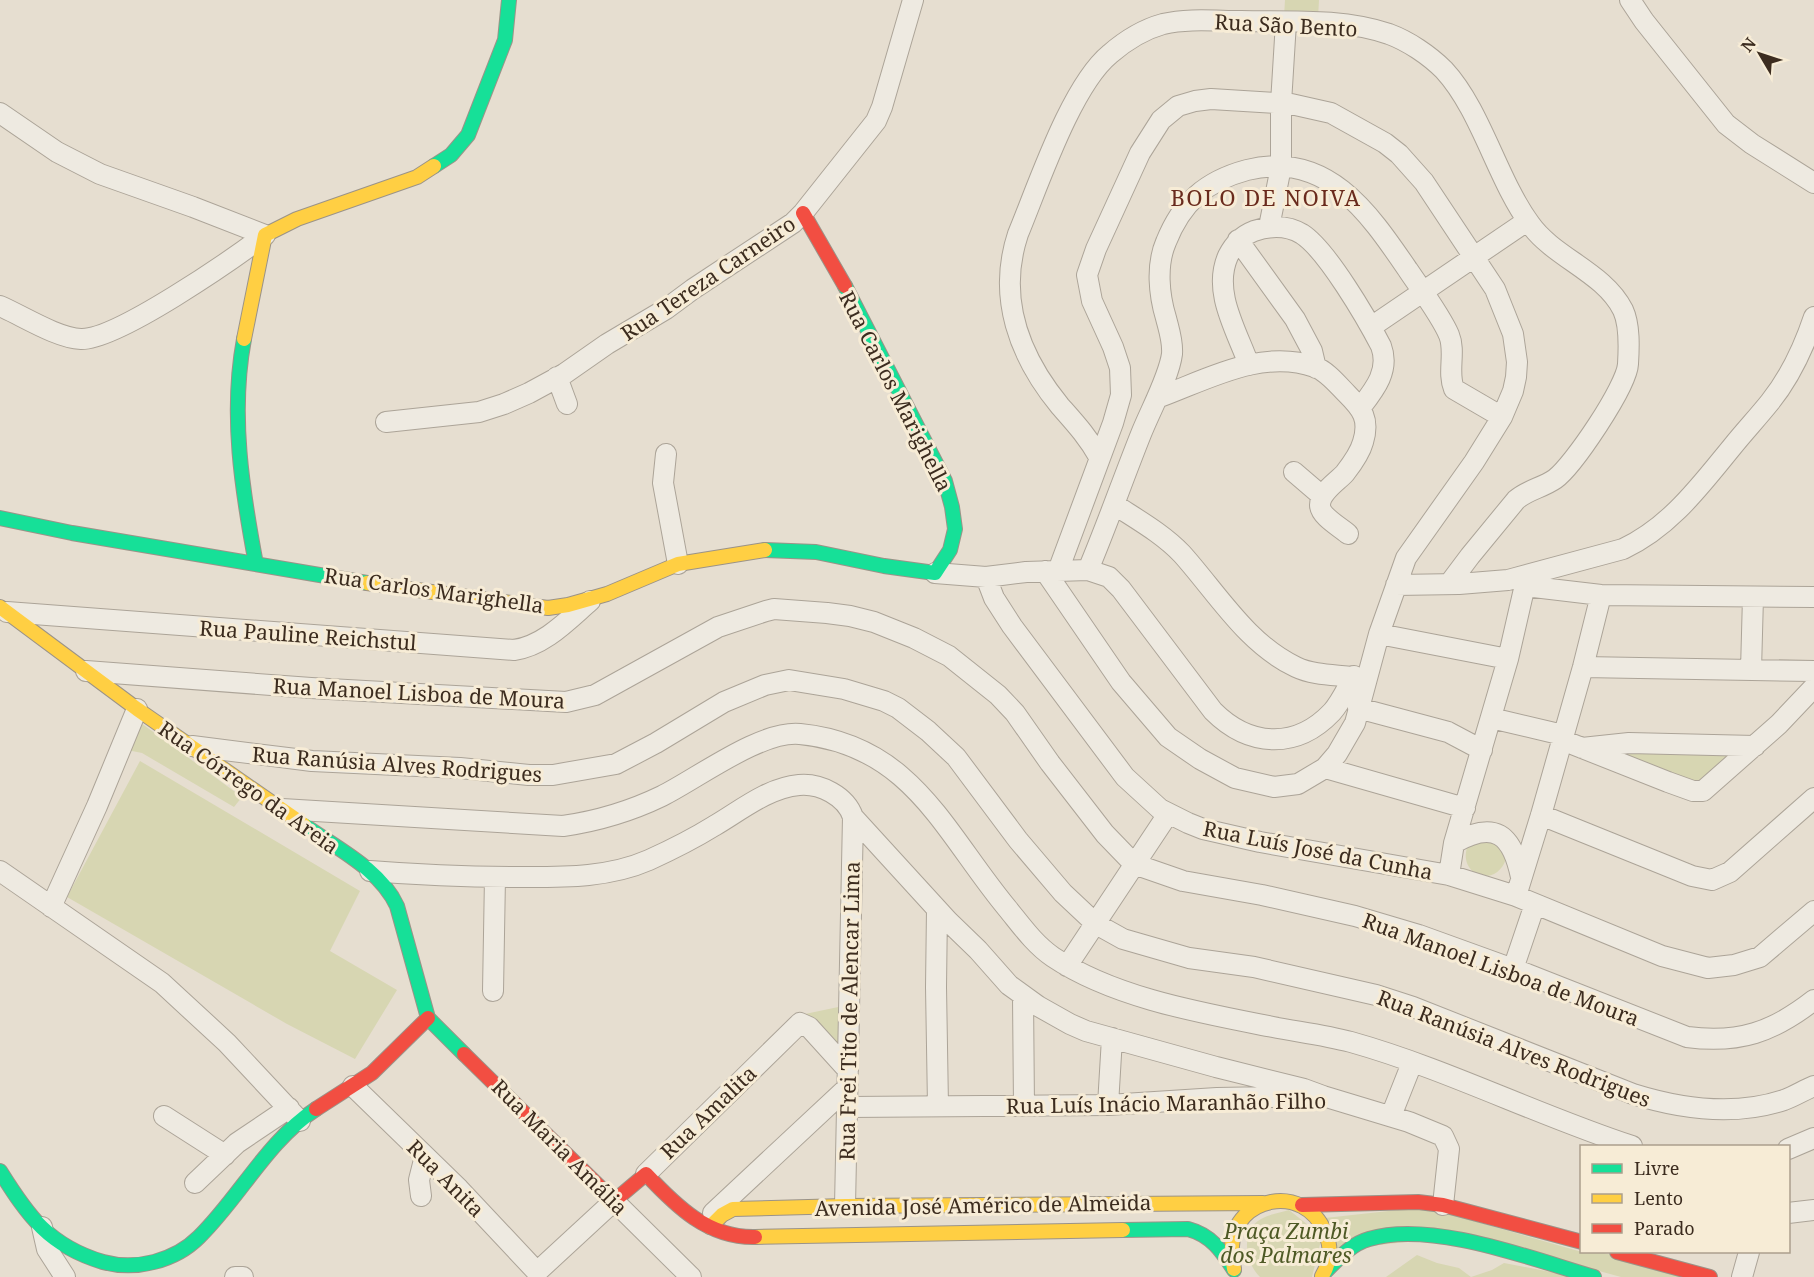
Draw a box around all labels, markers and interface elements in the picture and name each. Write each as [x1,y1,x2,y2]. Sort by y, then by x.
street label: Rua São Bento [1214,7,1358,43]
north arrow [1730,24,1790,84]
text: N [1736,32,1761,56]
district label: BOLO DE NOIVA [1170,182,1362,212]
street label: Rua Tereza Carneiro [615,209,801,347]
street label: Rua Carlos Marighella [833,286,959,496]
street label: Rua Carlos Marighella [322,561,546,619]
street label: Rua Pauline Reichstul [198,613,418,657]
street label: Rua Manoel Lisboa de Moura [272,671,566,715]
street label: Rua Córrego da Areia [153,714,345,860]
street label: Rua Ranúsia Alves Rodrigues [251,740,543,788]
street label: Rua Luís José da Cunha [1201,814,1435,886]
street label: Rua Frei Tito de Alencar Lima [832,861,866,1161]
street label: Rua Manoel Lisboa de Moura [1359,906,1643,1032]
street label: Rua Ranúsia Alves Rodrigues [1373,983,1655,1113]
street label: Rua Amalita [654,1059,762,1165]
street label: Rua Maria Amália [486,1073,634,1221]
street label: Rua Luís Inácio Maranhão Filho [1006,1086,1326,1120]
street label: Rua Anita [401,1133,491,1223]
legend [1580,1145,1790,1253]
text: Livre [1634,1156,1680,1180]
text: Lento [1634,1186,1683,1210]
street label: Avenida José Américo de Almeida [814,1188,1152,1222]
text: Parado [1634,1216,1695,1240]
park label: Praça Zumbi dos Palmares [1220,1217,1352,1269]

